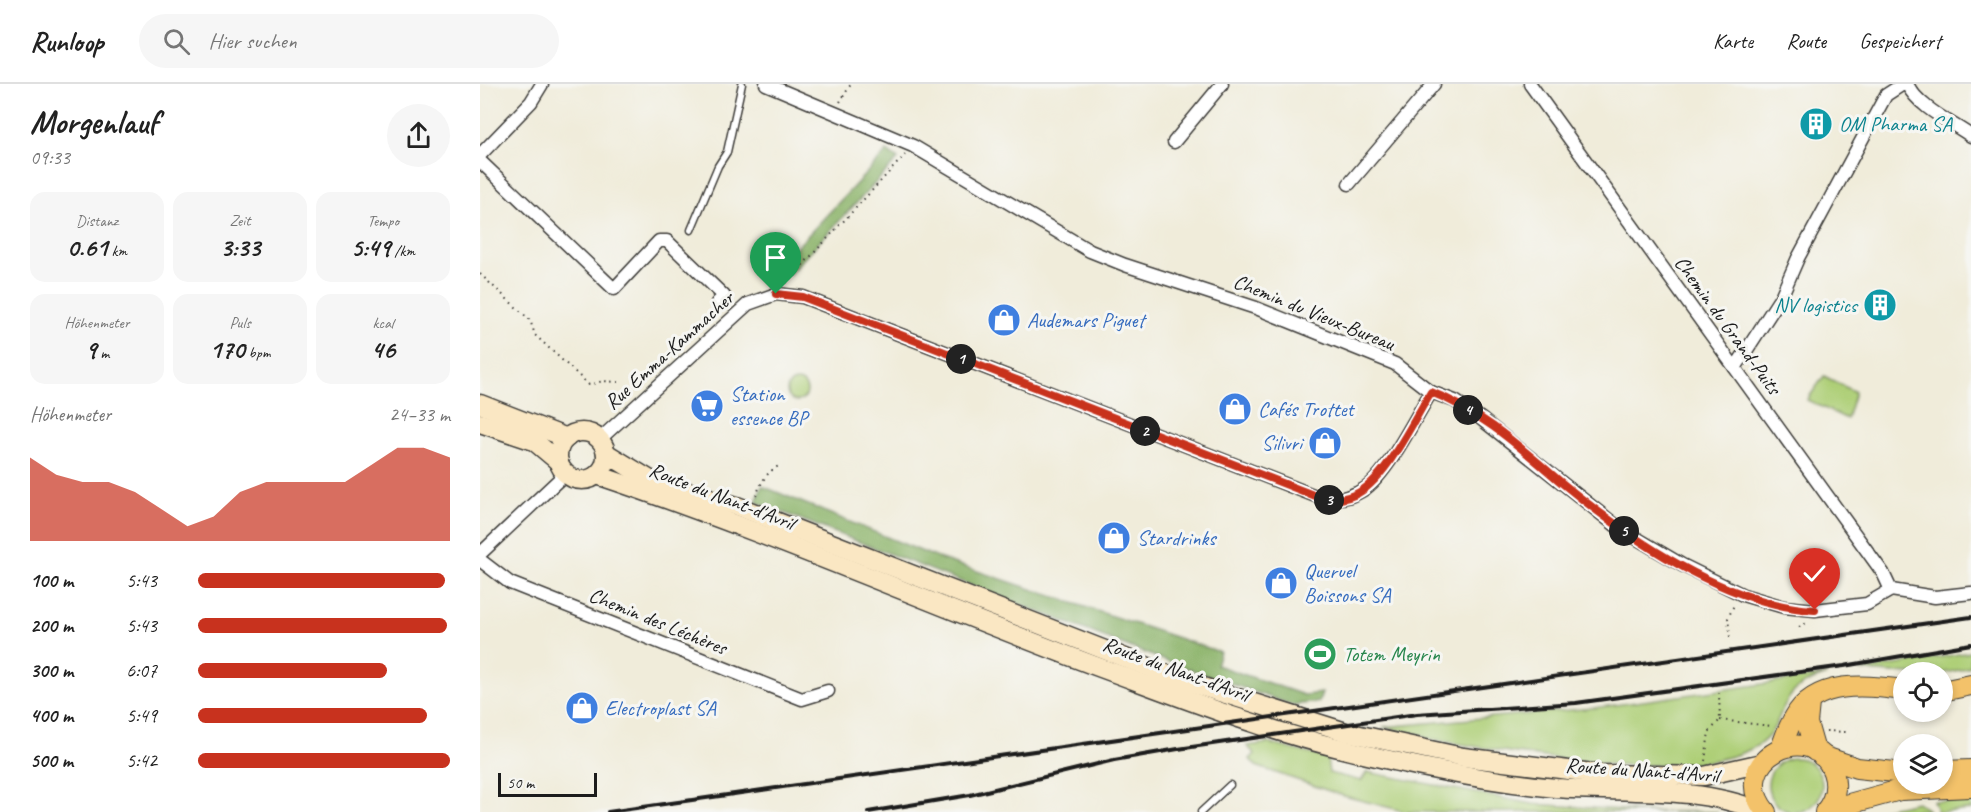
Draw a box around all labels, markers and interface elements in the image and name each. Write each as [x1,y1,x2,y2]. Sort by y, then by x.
search box [139,14,559,68]
text: Runloop [30,24,103,59]
icon: search [160,25,193,58]
text: Hier suchen [208,27,297,55]
text: Karte [1713,28,1753,54]
text: Route [1786,28,1826,54]
text: Gespeichert [1859,28,1941,54]
text: Morgenlauf [30,101,158,143]
button: share [387,104,450,167]
building icon: OM Pharma SA [1798,106,1834,142]
place label: OM Pharma SA [1839,111,1953,137]
text: 09:33 [30,145,70,170]
text: Distanz [76,211,118,231]
text: Zeit [229,211,251,231]
text: Tempo [367,211,399,231]
text: 0.61 [67,231,108,264]
text: 3:33 [220,231,260,264]
text: 5:49 [351,231,390,264]
pin [750,232,801,294]
text: km [108,241,127,261]
text: /km [390,241,415,261]
icon: arrive [759,241,792,274]
street label: Chemin du Grand-Puits [1669,250,1788,401]
street label: Chemin du Vieux-Bureau [1230,268,1399,357]
street label: Rue Emma-Kammacher [599,284,740,415]
building icon: NV logistics [1862,287,1898,323]
place label: NV logistics [1774,292,1859,318]
shop icon: Audemars Piguet [986,302,1022,338]
place label: Audemars Piguet [1027,307,1147,333]
text: Höhenmeter [65,313,129,333]
text: Puls [229,313,251,333]
text: kcal [372,313,394,333]
text: 9 [85,333,96,366]
text: 170 [210,333,245,366]
text: 46 [371,333,395,366]
text: m [96,343,109,363]
text: bpm [245,343,270,363]
pin: 1 [946,344,976,374]
text: 1 [957,349,965,369]
place label: Station essence BP [730,381,810,431]
supermarket icon: Station essence BP [689,388,725,424]
shop icon: Cafés Trottet [1217,391,1253,427]
pin: 4 [1453,395,1483,425]
place label: Cafés Trottet [1258,396,1356,422]
text: 4 [1464,400,1472,420]
text: Höhenmeter [30,402,111,427]
text: 24–33 m [389,402,450,427]
pin: 2 [1130,416,1160,446]
text: 2 [1141,421,1149,441]
shop icon: Silivri [1307,425,1343,461]
place label: Silivri [1262,430,1305,456]
street label: Route du Nant-d'Avril [646,456,802,537]
pin: 3 [1314,485,1344,515]
text: 3 [1325,490,1333,510]
pin: 5 [1609,516,1639,546]
shop icon: Stardrinks [1096,520,1132,556]
text: 5 [1621,521,1627,541]
place label: Stardrinks [1137,525,1217,551]
pin [1789,548,1840,610]
icon: check [1798,557,1831,590]
place label: Queruel Boissons SA [1304,558,1392,608]
shop icon: Queruel Boissons SA [1263,565,1299,601]
text: 100 m [30,568,73,593]
text: 5:43 [126,568,157,593]
street label: Chemin des Léchères [585,582,732,661]
text: 200 m [30,613,73,638]
text: 5:43 [126,613,157,638]
street label: Route du Nant-d'Avril [1099,631,1256,709]
sports icon: Totem Meyrin [1302,636,1338,672]
place label: Totem Meyrin [1343,641,1441,667]
text: 300 m [30,658,73,683]
text: 6:07 [126,658,157,683]
map controls [1893,662,1953,794]
button: locate [1893,662,1953,722]
shop icon: Electroplast SA [564,690,600,726]
place label: Electroplast SA [605,695,717,721]
text: 400 m [30,703,73,728]
text: 5:49 [126,703,157,728]
button: layers [1893,734,1953,794]
text: 500 m [30,748,73,773]
text: 5:42 [126,748,157,773]
street label: Route du Nant-d'Avril [1564,752,1723,789]
scale bar [498,770,597,798]
text: 50 m [507,773,534,793]

